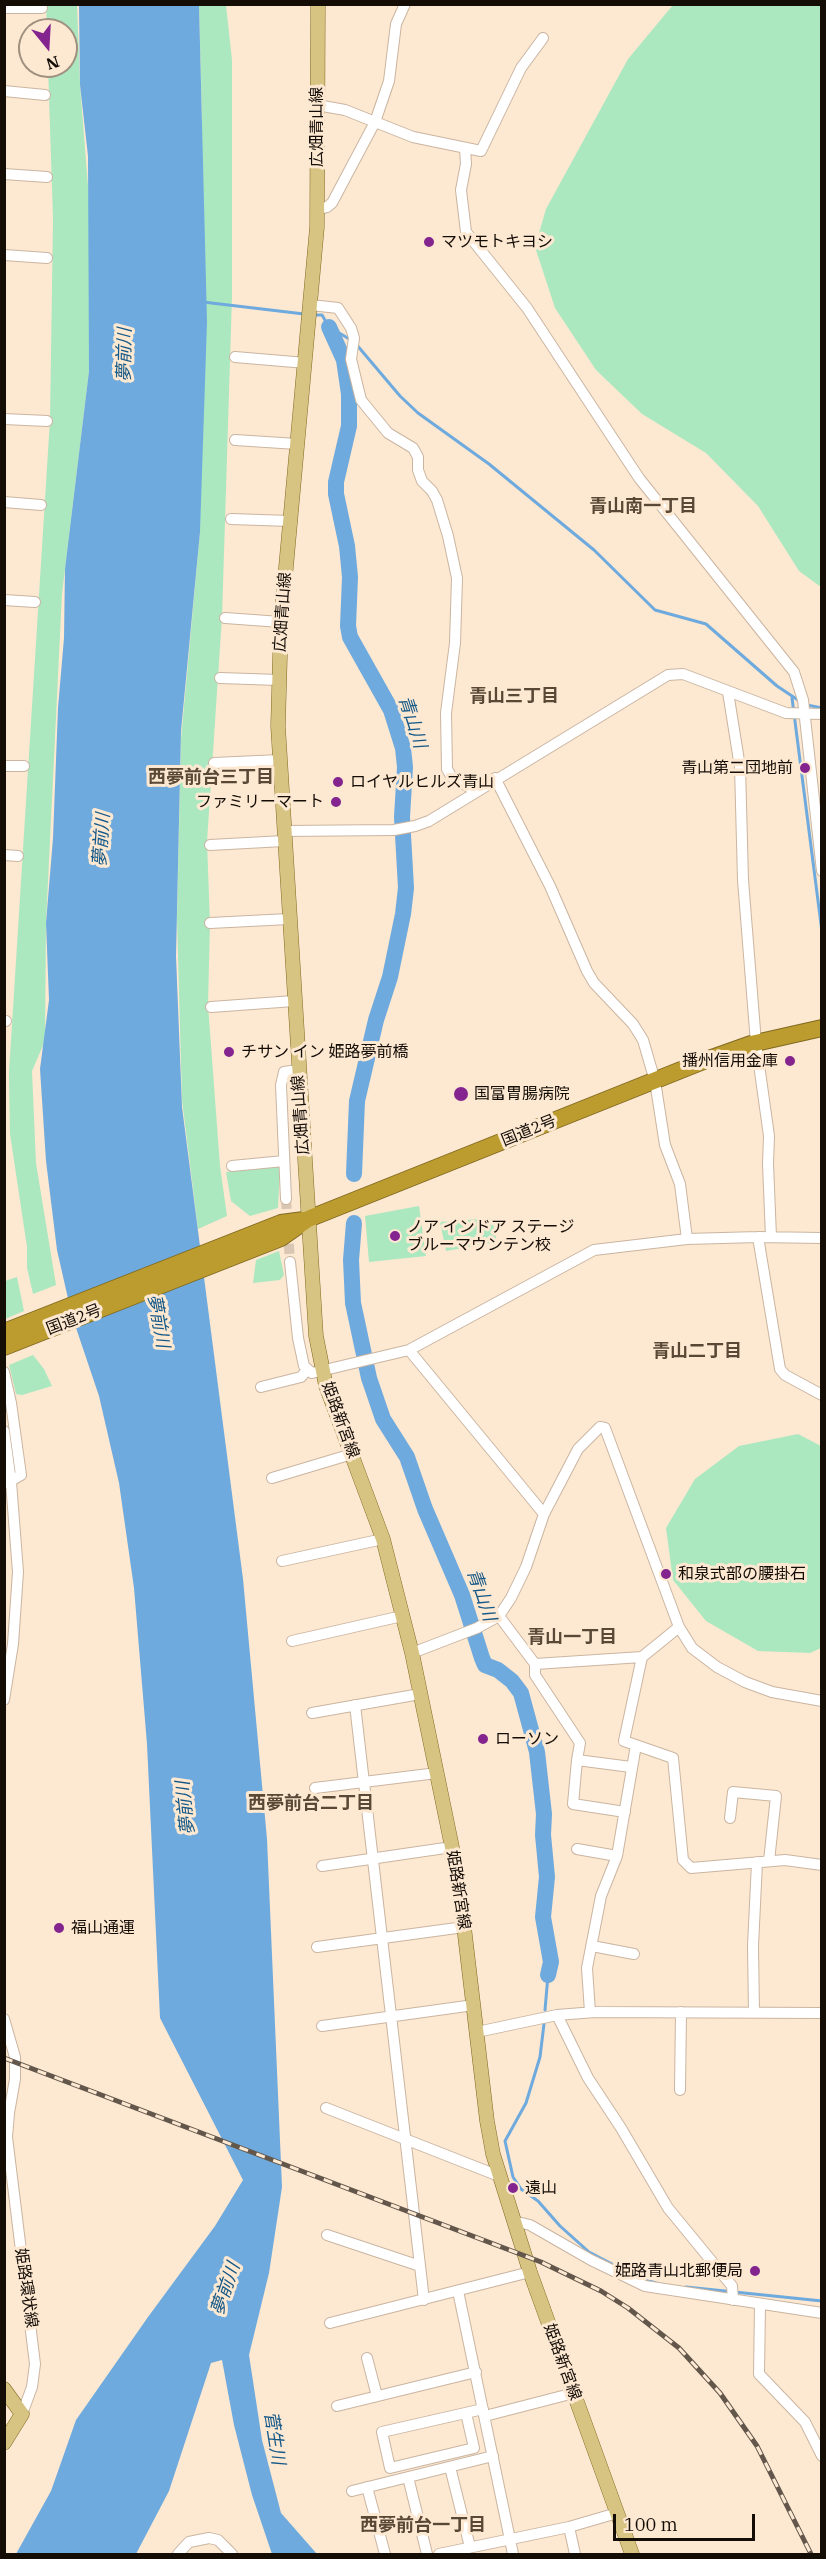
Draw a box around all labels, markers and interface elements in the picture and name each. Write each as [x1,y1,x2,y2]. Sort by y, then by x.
north arrow [18,18,78,78]
text: N [44,52,62,75]
street label: 広畑青山線 [307,87,327,167]
place label: マツモトキヨシ [441,232,553,252]
marker: マツモトキヨシ [422,235,436,249]
water label: 夢前川 [114,328,136,382]
district label: 青山南一丁目 [589,496,697,518]
street label: 広畑青山線 [271,571,295,653]
district label: 青山三丁目 [469,686,559,708]
water label: 青山川 [393,693,431,751]
place label: 青山第二団地前 [681,758,793,778]
marker: 青山第二団地前 [798,761,812,775]
district label: 西夢前台三丁目 [148,767,274,789]
place label: ロイヤルヒルズ青山 [350,772,494,792]
marker: ロイヤルヒルズ青山 [331,775,345,789]
place label: ファミリーマート [196,792,324,812]
marker: ファミリーマート [329,795,343,809]
water label: 夢前川 [89,812,115,868]
place label: チサン イン 姫路夢前橋 [241,1042,408,1062]
marker: チサン イン 姫路夢前橋 [222,1045,236,1059]
place label: 播州信用金庫 [682,1051,778,1071]
marker: 播州信用金庫 [783,1054,797,1068]
street label: 広畑青山線 [289,1074,313,1156]
place label: 国富胃腸病院 [474,1084,570,1104]
marker: 国富胃腸病院 [452,1085,470,1103]
street label: 国道2号 [499,1111,559,1151]
place label: ノア インドア ステージ ブルーマウンテン校 [407,1217,574,1255]
marker: ノア インドア ステージ ブルーマウンテン校 [388,1229,402,1243]
water label: 夢前川 [143,1293,173,1349]
street label: 国道2号 [44,1301,104,1339]
district label: 青山二丁目 [652,1341,742,1363]
street label: 姫路新宮線 [317,1379,363,1461]
place label: 和泉式部の腰掛石 [678,1564,806,1584]
water label: 青山川 [462,1566,500,1624]
marker: 和泉式部の腰掛石 [659,1567,673,1581]
district label: 青山一丁目 [527,1627,617,1649]
place label: ローソン [495,1729,559,1749]
marker: ローソン [476,1732,490,1746]
water label: 夢前川 [172,1780,200,1836]
district label: 西夢前台二丁目 [248,1793,374,1815]
street label: 姫路新宮線 [442,1849,474,1931]
place label: 福山通運 [71,1918,135,1938]
marker: 福山通運 [52,1921,66,1935]
place label: 遠山 [525,2178,557,2198]
marker: 遠山 [506,2181,520,2195]
street label: 姫路環状線 [11,2247,41,2329]
water label: 夢前川 [207,2260,245,2318]
place label: 姫路青山北郵便局 [615,2261,743,2281]
marker: 姫路青山北郵便局 [748,2264,762,2278]
street label: 姫路新宮線 [539,2321,585,2403]
water label: 菅生川 [259,2410,289,2466]
scale bar [616,2502,758,2540]
text: 100 m [624,2513,678,2536]
district label: 西夢前台一丁目 [360,2515,486,2537]

